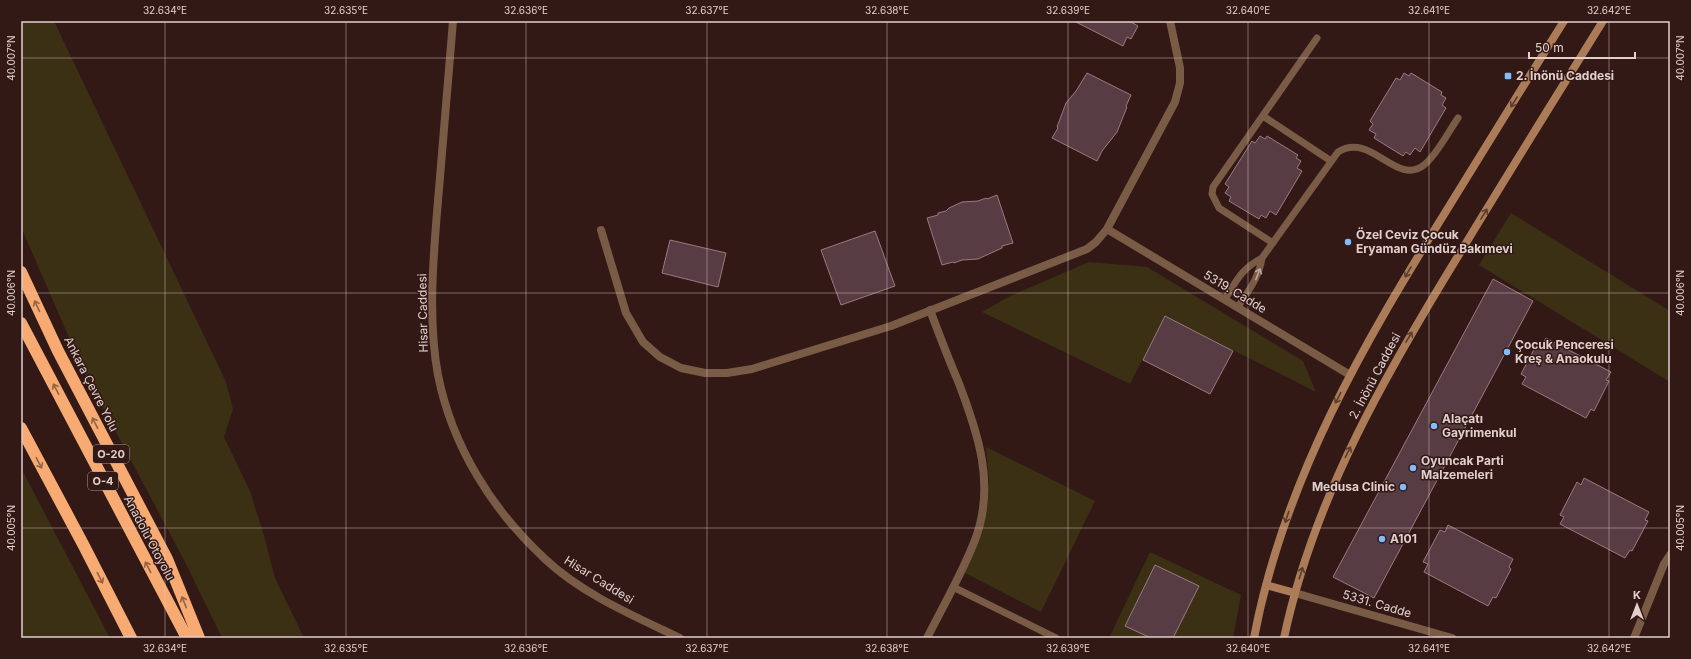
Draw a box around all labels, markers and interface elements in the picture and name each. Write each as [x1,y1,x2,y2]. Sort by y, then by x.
text: 32.634°E [143,4,187,16]
text: 32.635°E [324,4,368,16]
text: 32.636°E [504,4,548,16]
text: 32.637°E [685,4,729,16]
text: 32.638°E [865,4,909,16]
text: 32.639°E [1046,4,1090,16]
text: 32.640°E [1226,4,1270,16]
text: 32.641°E [1408,4,1450,16]
text: 32.642°E [1587,4,1631,16]
scale bar [1529,34,1635,60]
text: 40.007°N [5,35,17,81]
text: 40.007°N [1674,35,1686,81]
text: 50 m [1535,40,1564,55]
place label: 2. İnönü Caddesi [1516,68,1614,83]
marker: 2. İnönü Caddesi [1503,71,1513,81]
one-way arrow [1509,96,1517,108]
one-way arrow [1480,208,1488,220]
place label: Özel Ceviz Çocuk Eryaman Gündüz Bakımevi [1356,227,1513,256]
marker: Özel Ceviz Çocuk Eryaman Gündüz Bakımevi [1343,237,1353,247]
one-way arrow [1404,266,1412,278]
street label: 5319. Cadde [1201,267,1269,316]
one-way arrow [1254,269,1262,281]
text: 40.006°N [5,270,17,316]
text: 40.006°N [1674,270,1686,316]
street label: Hisar Caddesi [414,273,431,353]
one-way arrow [33,301,40,313]
street label: 2. İnönü Caddesi [1345,330,1404,422]
one-way arrow [1405,331,1413,343]
street label: Ankara Çevre Yolu [61,334,122,434]
place label: Çocuk Penceresi Kreş & Anaokulu [1515,337,1614,366]
marker: Çocuk Penceresi Kreş & Anaokulu [1502,347,1512,357]
one-way arrow [51,384,59,396]
one-way arrow [1334,391,1342,403]
place label: Alaçatı Gayrimenkul [1442,411,1516,440]
one-way arrow [91,417,98,429]
marker: Alaçatı Gayrimenkul [1429,421,1439,431]
road number: O-20 [93,445,129,463]
one-way arrow [1345,446,1352,458]
place label: Oyuncak Parti Malzemeleri [1421,453,1504,482]
one-way arrow [36,457,44,469]
marker: Oyuncak Parti Malzemeleri [1408,463,1418,473]
road number: O-4 [88,472,118,490]
place label: Medusa Clinic [1312,479,1395,494]
marker: Medusa Clinic [1398,482,1408,492]
street label: Anadolu Otoyolu [121,493,178,583]
text: 40.005°N [5,505,17,551]
text: 40.005°N [1674,505,1686,551]
one-way arrow [1283,510,1290,523]
place label: A101 [1390,531,1417,546]
marker: A101 [1377,534,1387,544]
street label: Hisar Caddesi [562,552,637,607]
one-way arrow [144,561,151,573]
one-way arrow [1298,567,1305,580]
one-way arrow [97,571,104,583]
north arrow [1617,585,1657,625]
street label: 5331. Cadde [1341,587,1413,621]
text: K [1633,588,1641,602]
one-way arrow [180,596,187,608]
text: 32.634°E [143,642,187,654]
text: 32.635°E [324,642,368,654]
text: 32.636°E [504,642,548,654]
text: 32.637°E [685,642,729,654]
text: 32.638°E [865,642,909,654]
text: 32.639°E [1046,642,1090,654]
text: 32.640°E [1226,642,1270,654]
text: 32.641°E [1408,642,1450,654]
text: 32.642°E [1587,642,1631,654]

